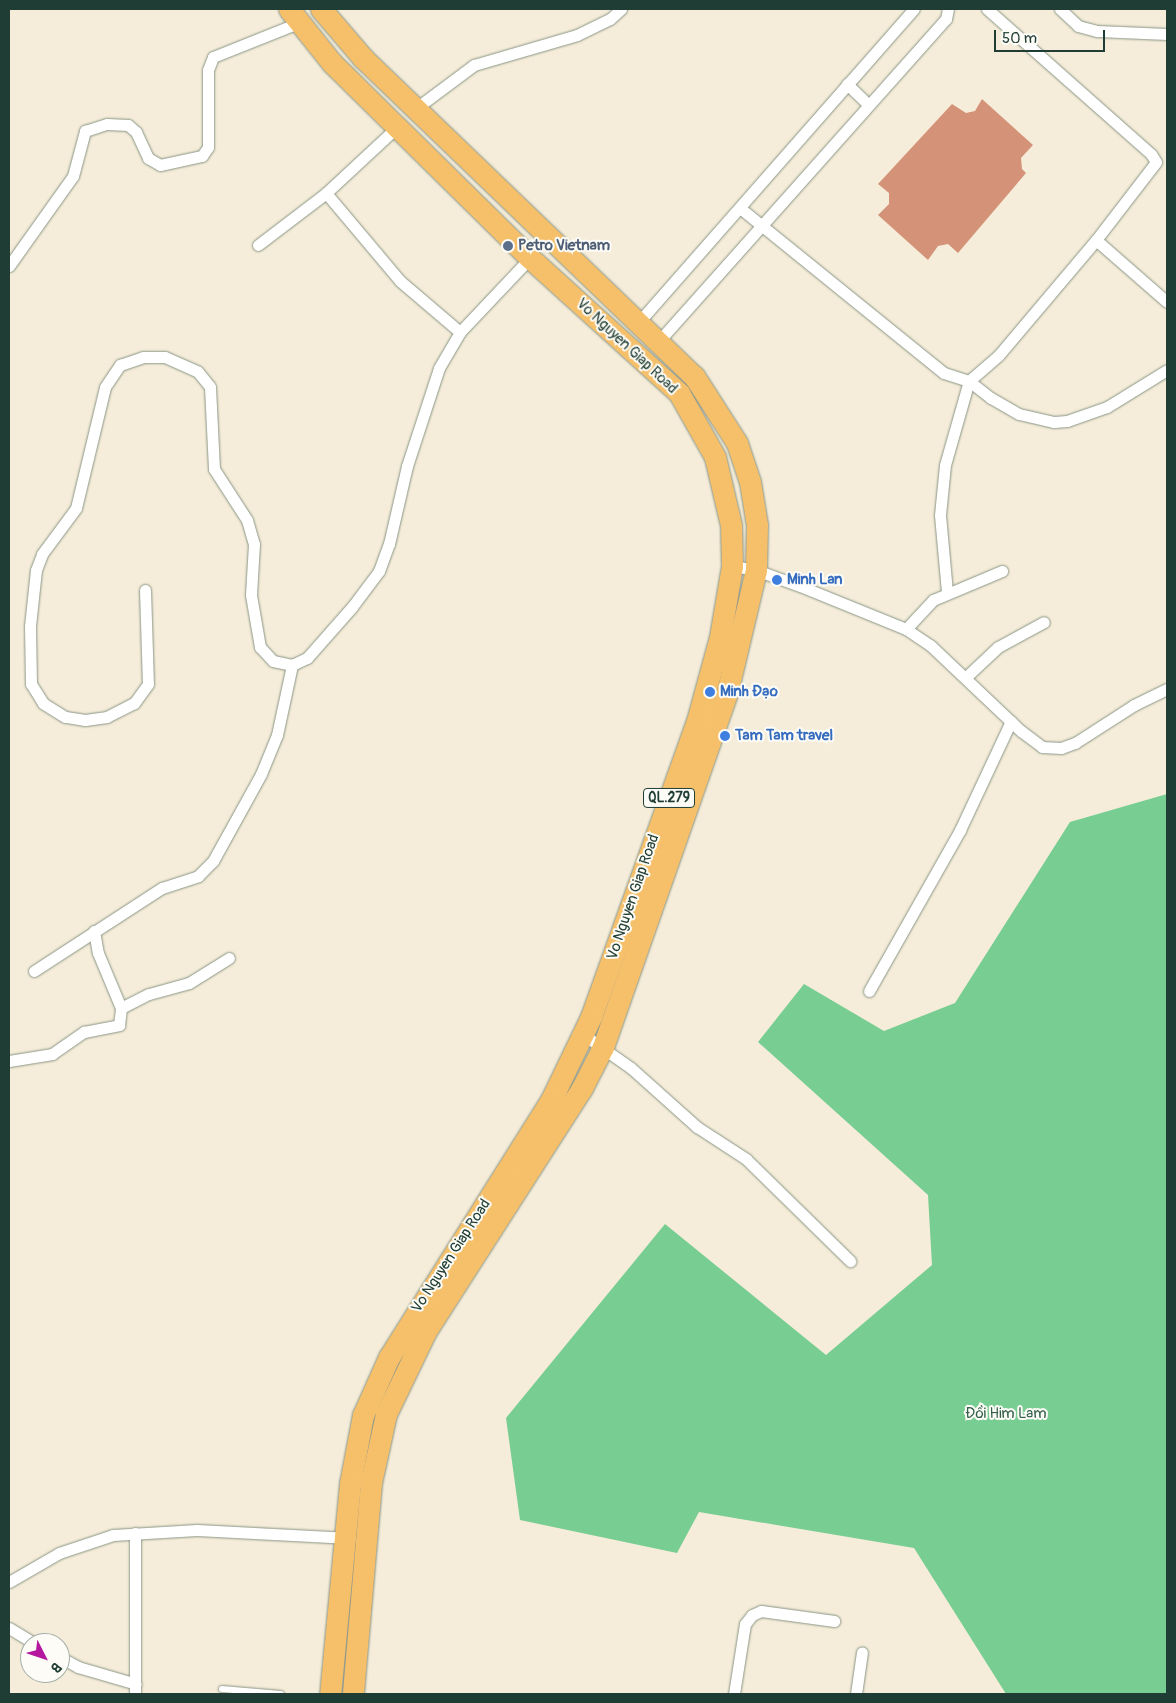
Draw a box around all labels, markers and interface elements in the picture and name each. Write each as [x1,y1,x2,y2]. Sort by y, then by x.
scale bar [996,20,1107,52]
text: 50 m [1002,29,1037,48]
place label: Petro Vietnam [518,237,610,255]
marker: Petro Vietnam [502,240,514,252]
street label: Vo Nguyen Giap Road [573,295,681,397]
place label: Minh Lan [787,571,843,589]
marker: Minh Lan [771,574,783,586]
place label: Minh Đạo [720,683,778,701]
marker: Minh Đạo [704,686,716,698]
place label: Tam Tam travel [735,727,833,745]
marker: Tam Tam travel [719,730,731,742]
road number: QL.279 [643,786,695,810]
street label: Vo Nguyen Giap Road [603,832,663,962]
street label: Vo Nguyen Giap Road [408,1196,494,1316]
park label: Đồi Him Lam [965,1405,1047,1423]
north arrow [20,1633,70,1683]
text: B [47,1659,65,1676]

